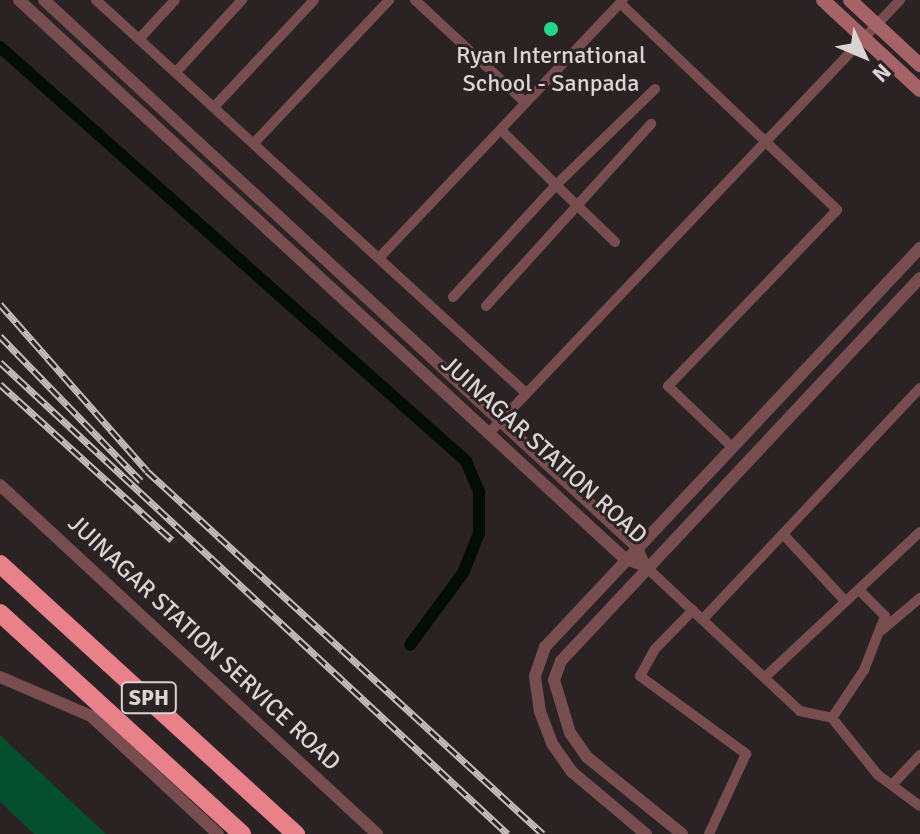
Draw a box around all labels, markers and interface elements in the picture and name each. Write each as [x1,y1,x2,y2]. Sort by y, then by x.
north arrow [824,16,904,96]
marker: Ryan International School - Sanpada [542,20,560,38]
place label: Ryan International School - Sanpada [456,42,646,98]
text: N [867,58,897,88]
street label: JUINAGAR STATION ROAD [435,350,653,550]
street label: JUINAGAR STATION SERVICE ROAD [62,509,346,777]
road number: SPH [119,680,179,716]

